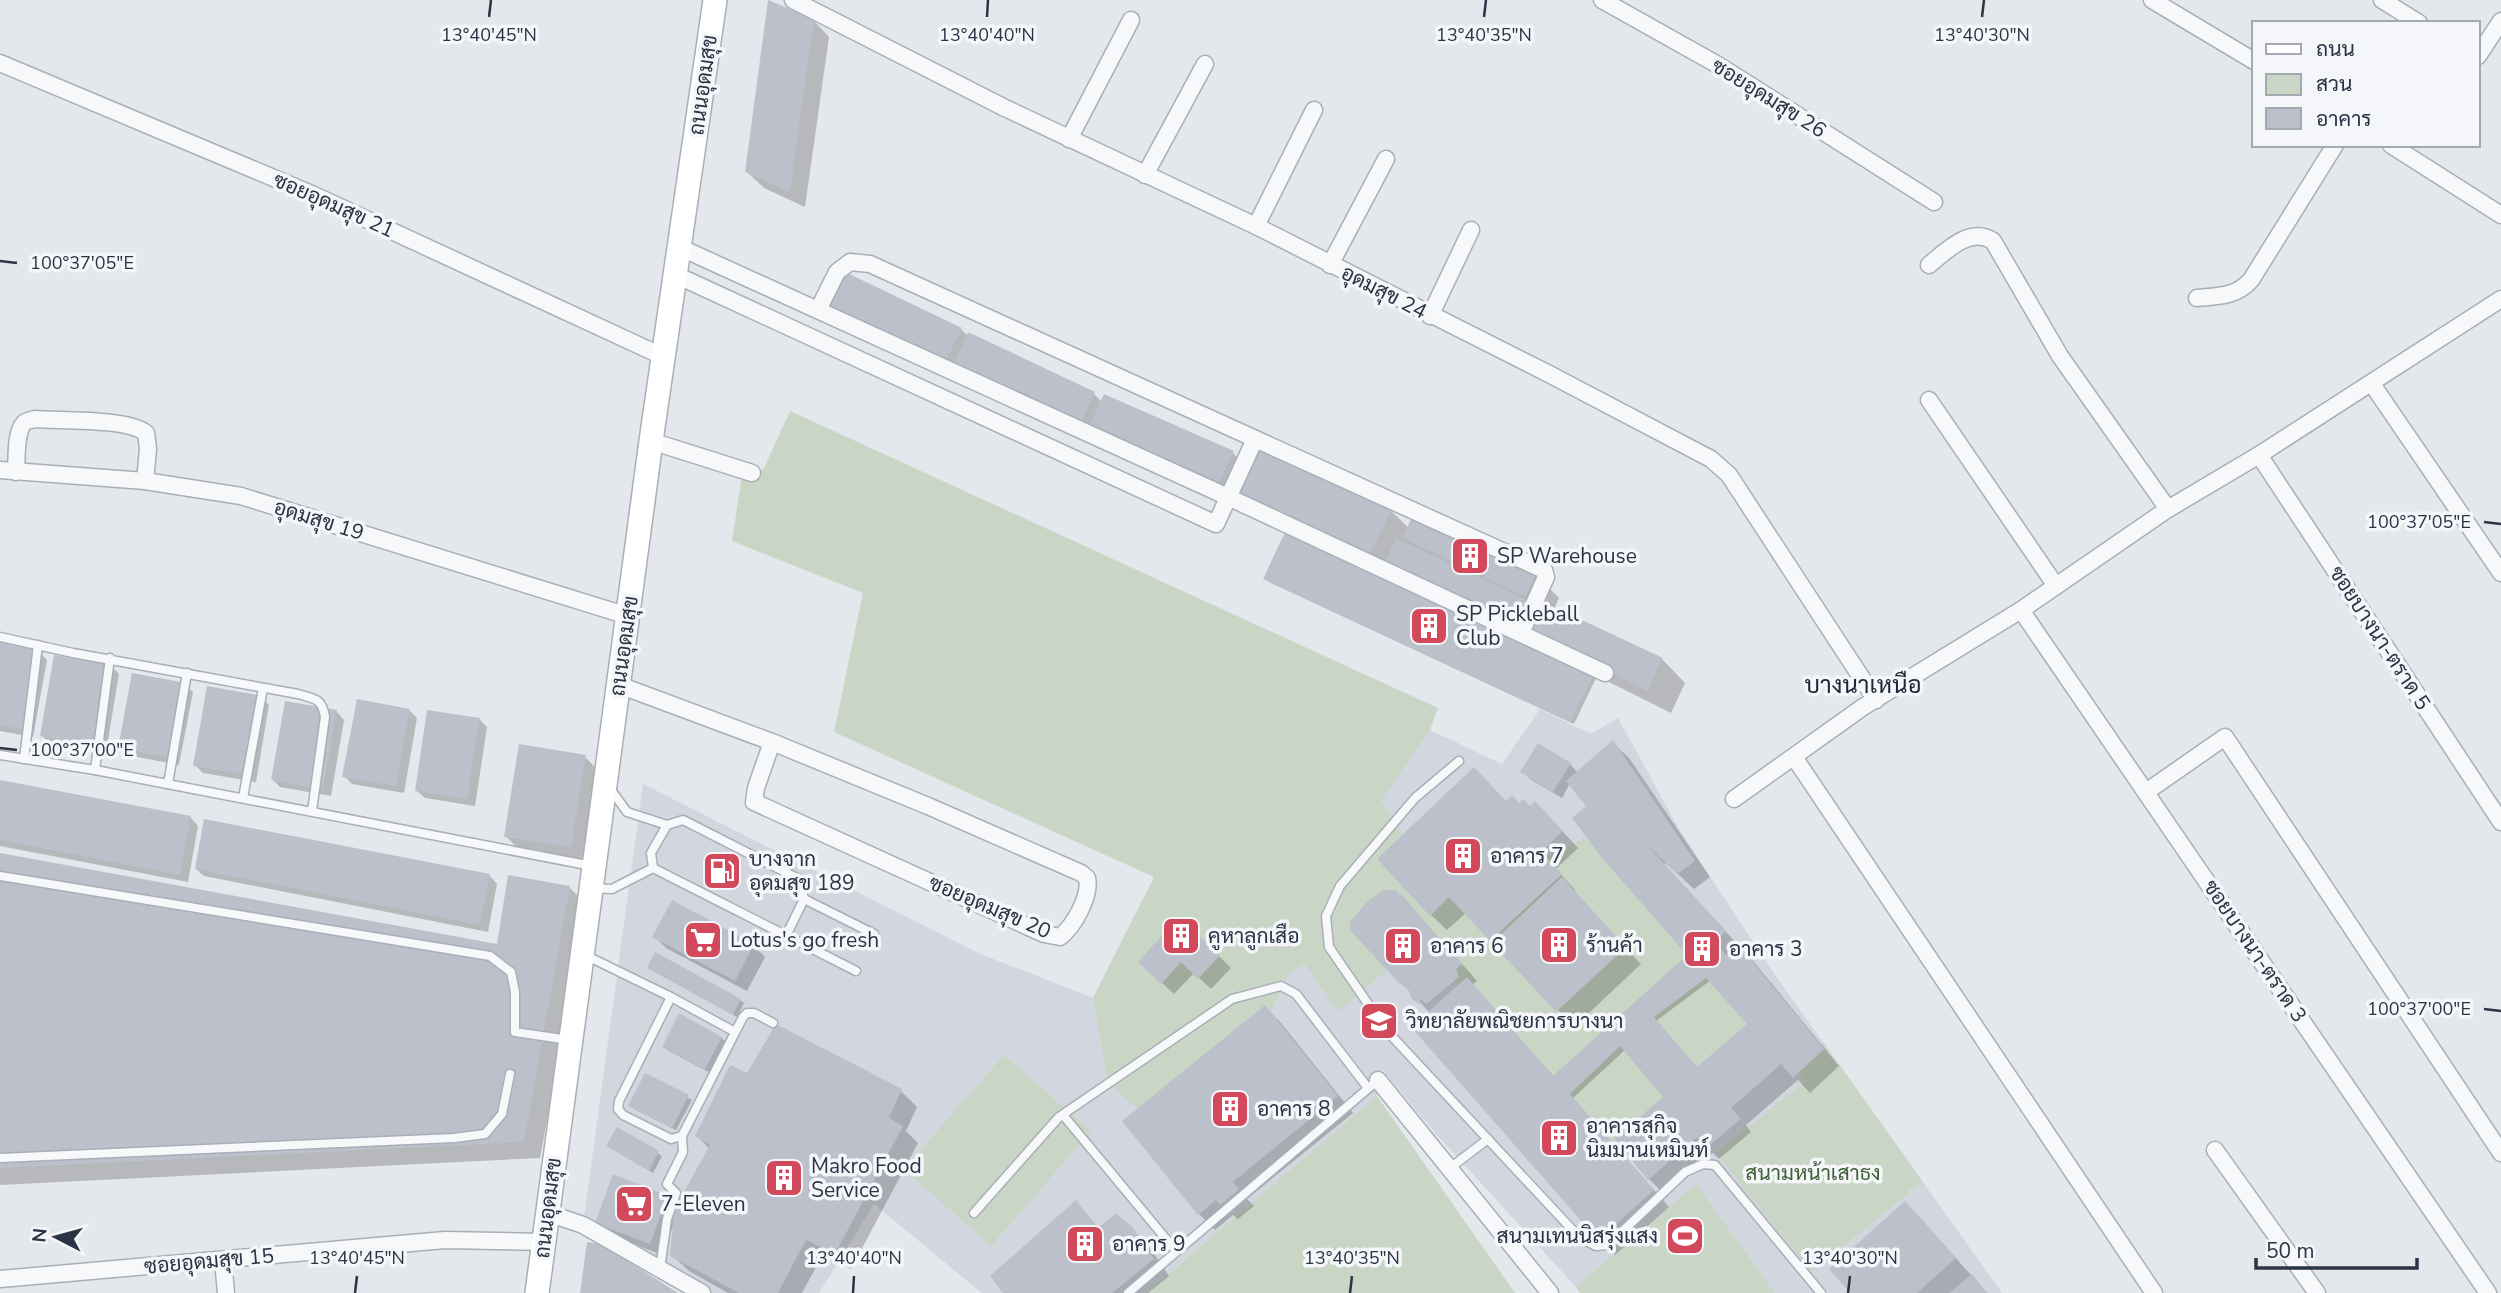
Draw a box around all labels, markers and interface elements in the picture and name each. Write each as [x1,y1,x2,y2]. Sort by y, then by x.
legend [2252,21,2480,147]
text: 13°40'45"N [441,23,537,47]
text: 13°40'40"N [939,23,1035,47]
text: 13°40'35"N [1436,23,1532,47]
text: 13°40'30"N [1934,23,2030,47]
street label: ถนนอุดมสุข [682,33,724,137]
text: ถนน [2316,35,2355,63]
street label: ซอยอุดมสุข 26 [1706,52,1832,144]
text: สวน [2316,70,2352,98]
text: อาคาร [2316,105,2372,133]
street label: ซอยอุดมสุข 21 [269,166,399,244]
text: 100°37'05"E [30,251,134,275]
street label: อุดมสุข 24 [1336,258,1432,326]
street label: อุดมสุข 19 [270,493,368,547]
text: 100°37'05"E [2367,510,2471,534]
building icon: SP Warehouse [1449,535,1491,577]
place label: SP Warehouse [1497,542,1637,570]
street label: ซอยบางนา-ตราด 5 [2323,561,2437,715]
street label: ถนนอุดมสุข [603,594,645,698]
place label: SP Pickleball Club [1456,600,1580,652]
building icon: SP Pickleball Club [1408,605,1450,647]
district label: บางนาเหนือ [1804,669,1922,701]
text: 100°37'00"E [30,738,134,762]
building icon: อาคาร 7 [1442,835,1484,877]
place label: อาคาร 7 [1490,842,1564,870]
place label: บางจาก อุดมสุข 189 [749,845,855,897]
fuel station icon: บางจาก อุดมสุข 189 [701,850,743,892]
street label: ซอยอุดมสุข 20 [925,869,1055,945]
street label: ซอยบางนา-ตราด 3 [2197,874,2313,1028]
building icon: คูหาลูกเสือ [1160,915,1202,957]
supermarket icon: Lotus's go fresh [682,919,724,961]
place label: คูหาลูกเสือ [1208,922,1300,951]
building icon: ร้านค้า [1538,924,1580,966]
building icon: อาคาร 6 [1382,925,1424,967]
place label: Lotus's go fresh [730,926,879,954]
building icon: อาคาร 3 [1681,928,1723,970]
place label: ร้านค้า [1586,931,1643,959]
place label: อาคาร 6 [1430,932,1504,960]
place label: อาคาร 3 [1729,935,1803,963]
text: 100°37'00"E [2367,997,2471,1021]
school or university icon: วิทยาลัยพณิชยการบางนา [1358,1000,1400,1042]
place label: วิทยาลัยพณิชยการบางนา [1406,1007,1624,1035]
building icon: อาคาร 8 [1209,1088,1251,1130]
place label: อาคาร 8 [1257,1095,1331,1123]
place label: อาคารสุกิจ นิมมานเหมินท์ [1586,1112,1709,1164]
building icon: อาคารสุกิจ นิมมานเหมินท์ [1538,1117,1580,1159]
place label: Makro Food Service [811,1152,922,1204]
street label: ถนนอุดมสุข [528,1156,568,1260]
building icon: Makro Food Service [763,1157,805,1199]
park label: สนามหน้าเสาธง [1745,1159,1881,1187]
supermarket icon: 7-Eleven [613,1183,655,1225]
place label: 7-Eleven [661,1190,746,1218]
north arrow [21,1202,91,1272]
sports icon: สนามเทนนิสรุ่งแสง [1664,1215,1706,1257]
place label: สนามเทนนิสรุ่งแสง [1497,1222,1658,1250]
building icon: อาคาร 9 [1064,1223,1106,1265]
scale bar [2256,1226,2417,1270]
text: N [26,1227,54,1244]
place label: อาคาร 9 [1112,1230,1186,1258]
text: 50 m [2266,1237,2315,1265]
street label: ซอยอุดมสุข 15 [143,1241,275,1281]
text: 13°40'45"N [309,1246,405,1270]
text: 13°40'40"N [806,1246,902,1270]
text: 13°40'35"N [1304,1246,1400,1270]
text: 13°40'30"N [1802,1246,1898,1270]

